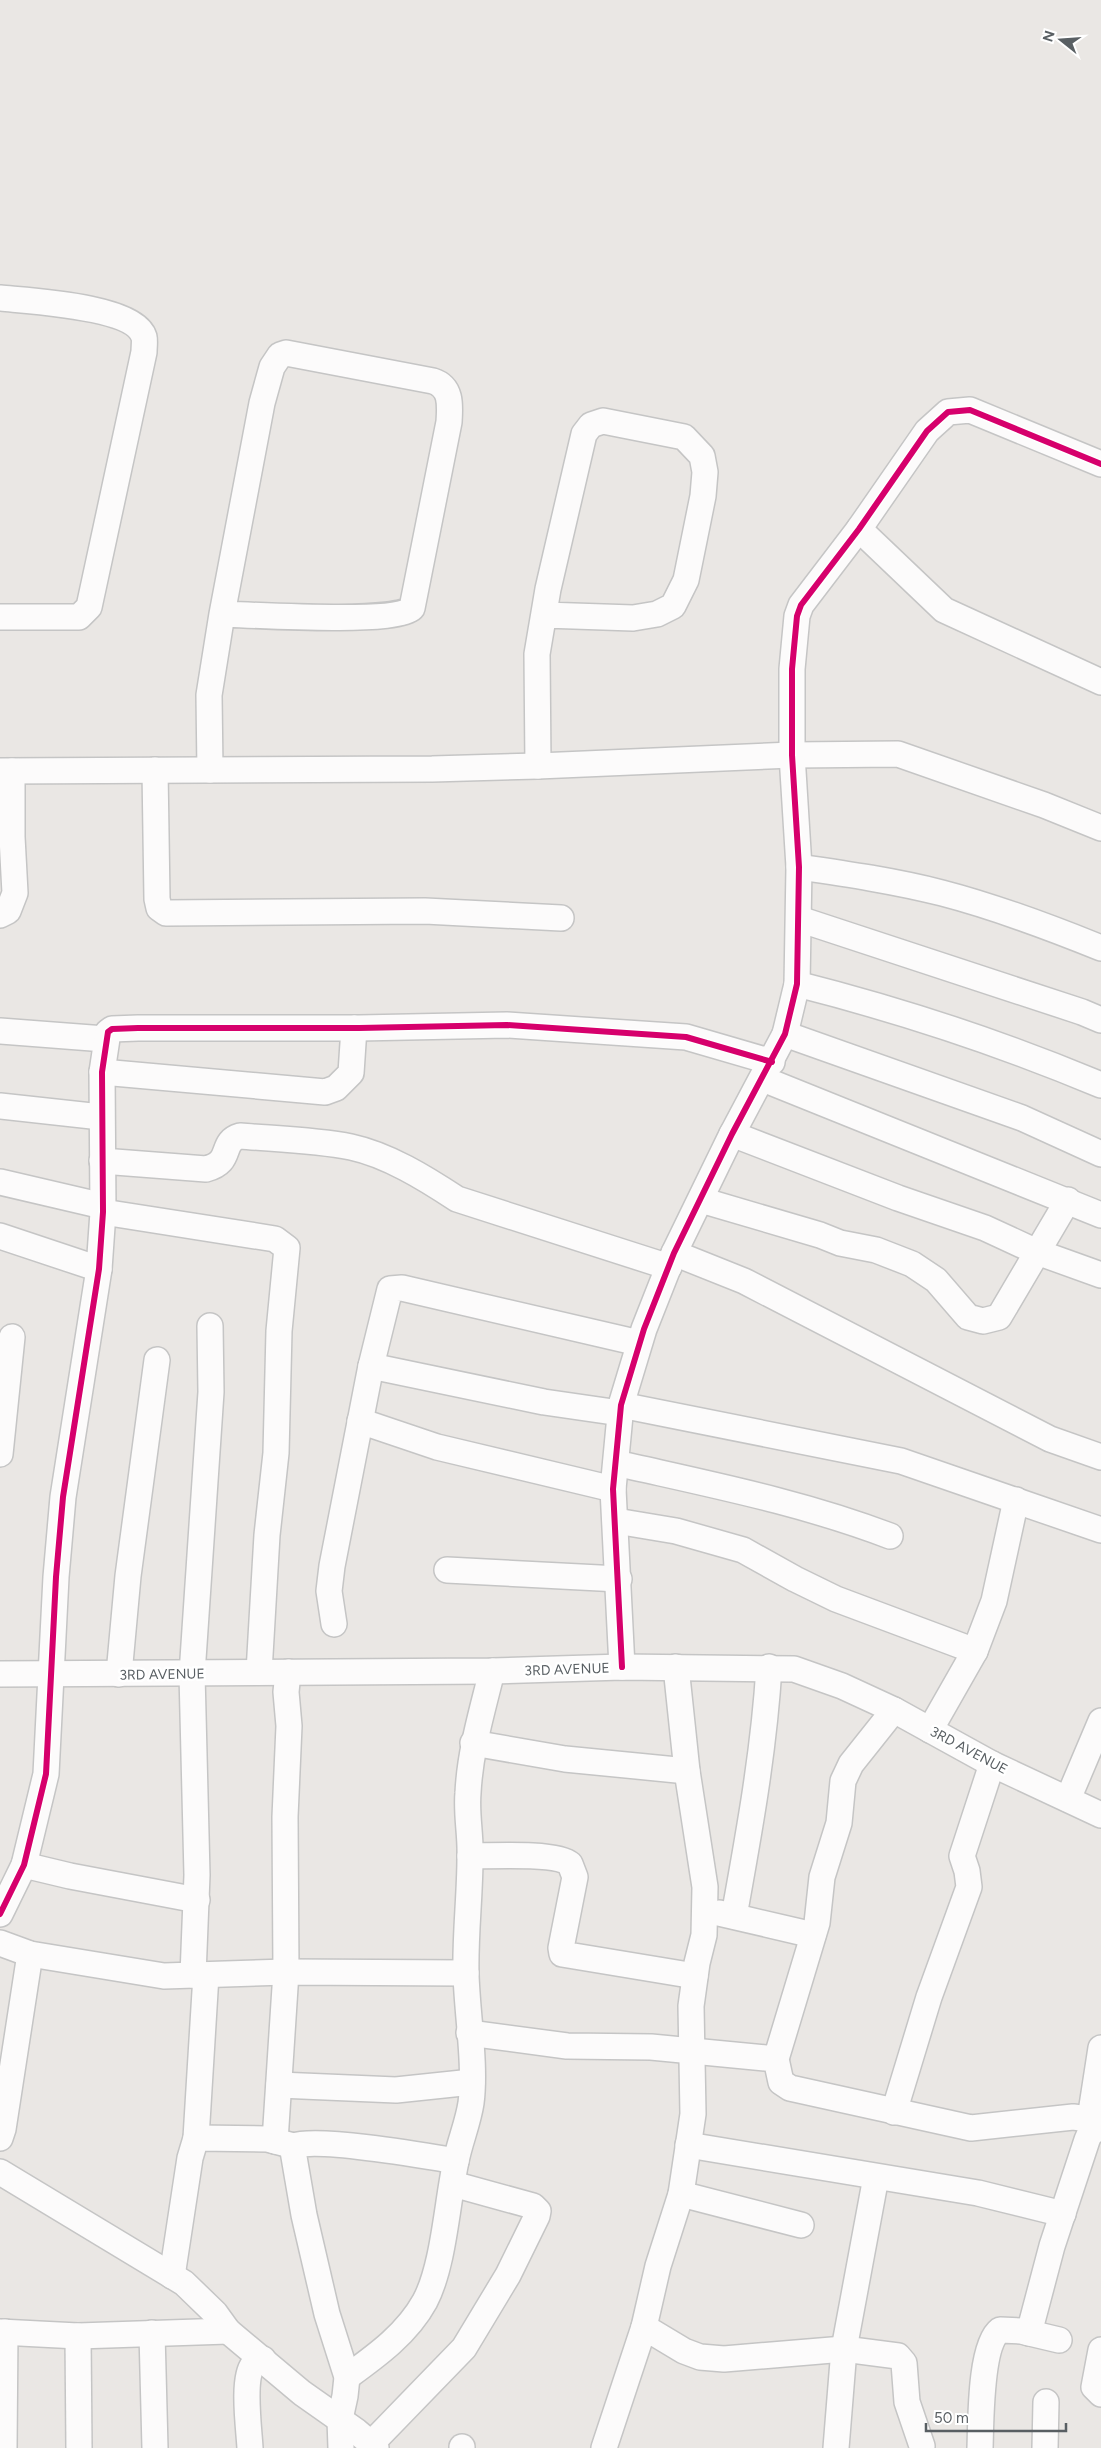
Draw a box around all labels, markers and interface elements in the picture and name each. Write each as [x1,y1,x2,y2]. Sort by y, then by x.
north arrow [1036,15,1086,65]
text: N [1039,29,1059,44]
street label: 3RD AVENUE [524,1660,610,1679]
street label: 3RD AVENUE [119,1665,205,1684]
street label: 3RD AVENUE [927,1723,1010,1778]
scale bar [926,2400,1066,2432]
text: 50 m [934,2409,969,2427]

